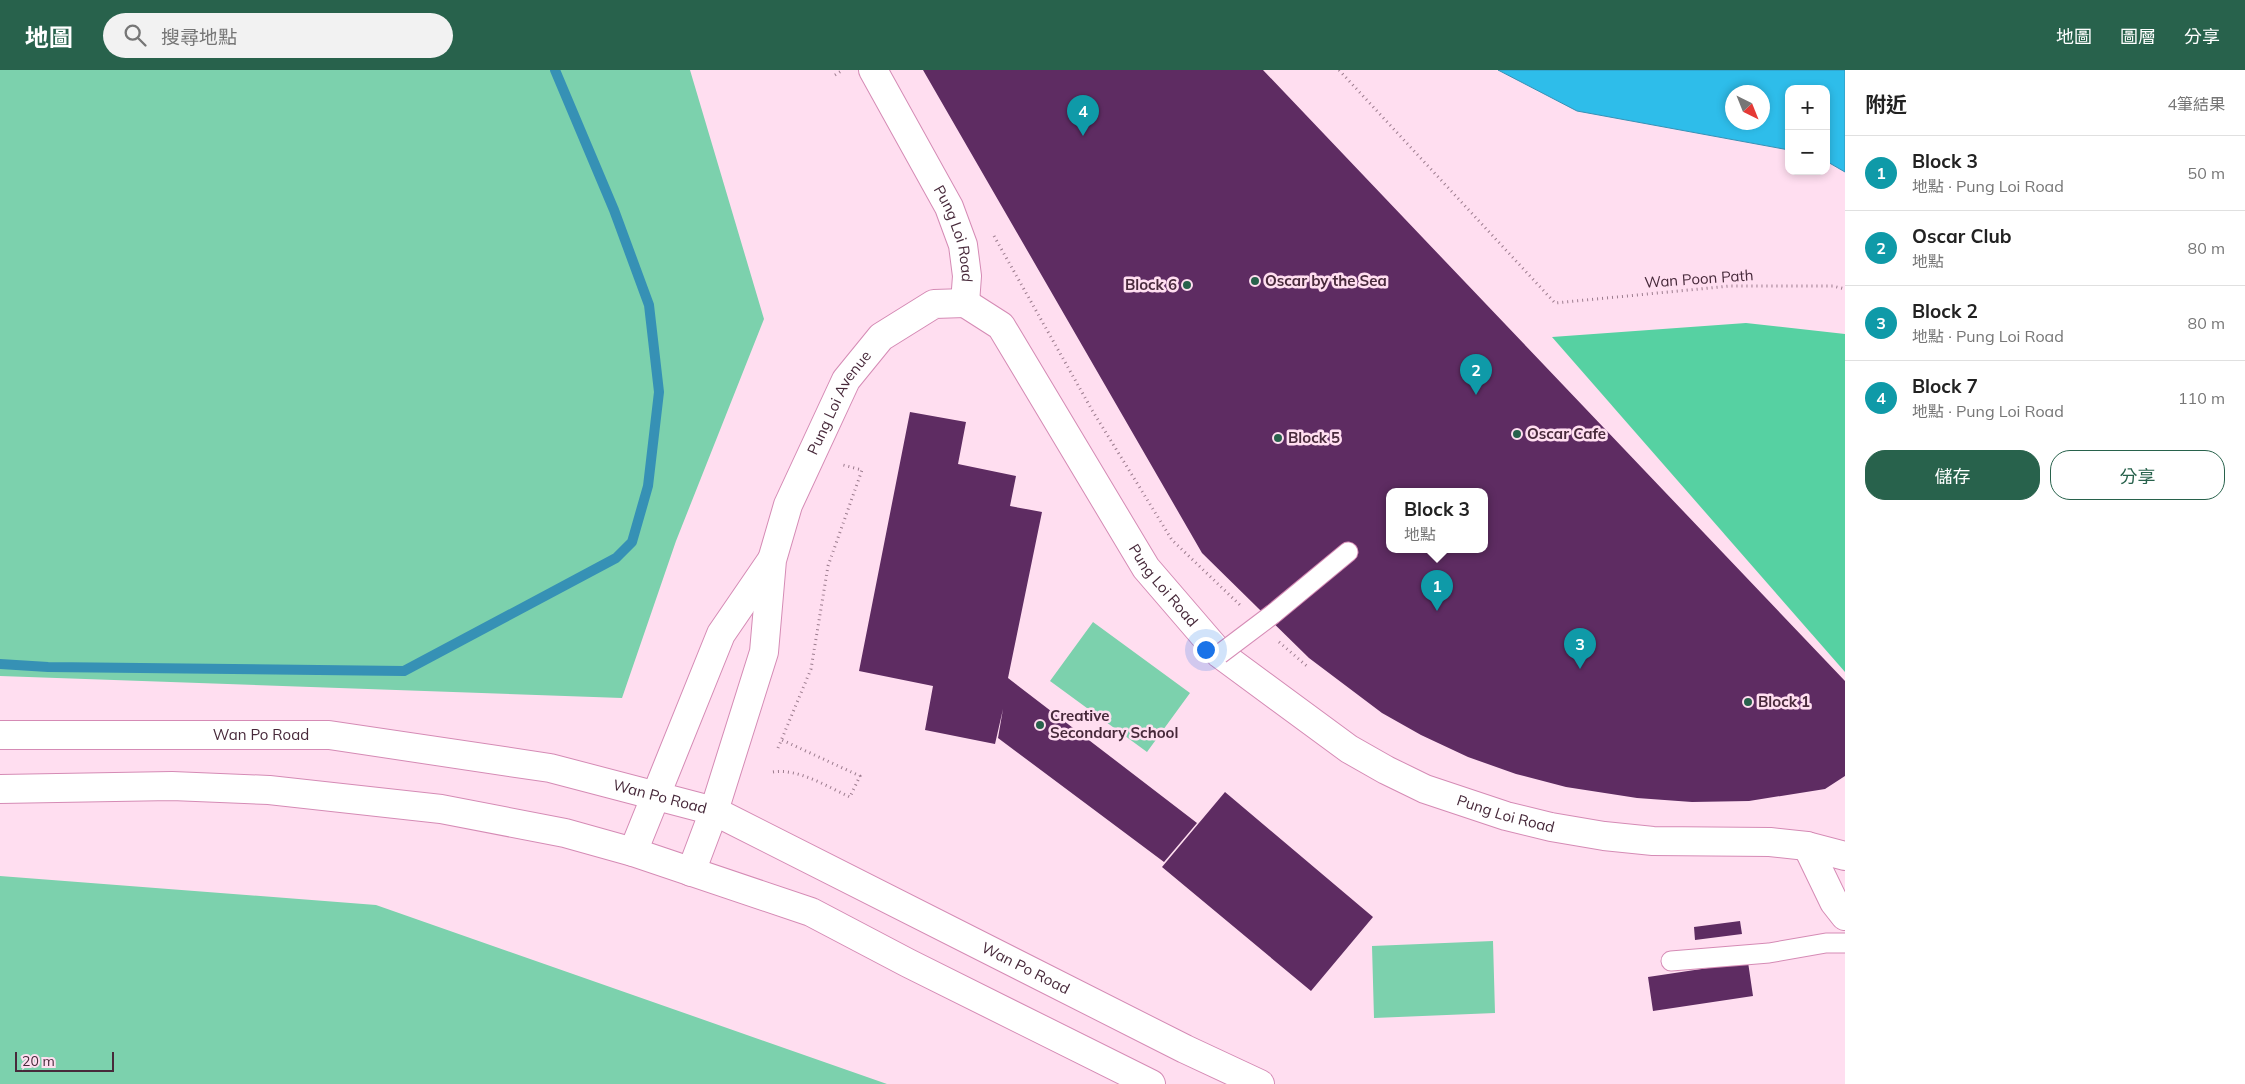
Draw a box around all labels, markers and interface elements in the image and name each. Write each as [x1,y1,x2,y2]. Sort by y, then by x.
search box [103,13,453,58]
icon: search [121,21,149,49]
text: 地圖 [25,22,73,52]
text: 搜尋地點 [161,25,237,49]
text: 地圖 [2056,25,2092,48]
text: 圖層 [2120,25,2156,48]
text: 分享 [2184,25,2220,48]
north arrow [1725,85,1770,130]
map controls [1785,85,1830,175]
button: + [1785,85,1830,130]
text: 附近 [1865,91,1907,117]
text: 4筆結果 [2167,94,2225,114]
pin: 4 [1067,95,1099,136]
button: − [1785,130,1830,175]
text: Block 3 [1912,149,1978,173]
text: 1 [1876,163,1886,183]
text: 50 m [2188,163,2225,183]
text: 地點 · Pung Loi Road [1912,176,2064,196]
street label: Pung Loi Road [930,182,977,283]
text: Oscar Club [1912,224,2012,248]
text: 2 [1876,238,1886,258]
text: 80 m [2188,238,2225,258]
text: 地點 [1912,251,1944,271]
street label: Wan Poon Path [1644,265,1754,292]
place label: Oscar by the Sea [1265,271,1387,290]
place label: Block 6 [1125,275,1177,294]
marker: Oscar by the Sea [1249,275,1261,287]
marker: Block 6 [1181,279,1193,291]
text: Block 2 [1912,299,1978,323]
text: 3 [1876,313,1886,333]
text: 80 m [2188,313,2225,333]
text: 地點 · Pung Loi Road [1912,326,2064,346]
street label: Pung Loi Avenue [803,347,875,458]
pin: 2 [1460,354,1492,395]
text: Block 7 [1912,374,1978,398]
text: 4 [1876,388,1886,408]
text: 110 m [2178,388,2225,408]
text: 地點 · Pung Loi Road [1912,401,2064,421]
place label: Oscar Cafe [1527,424,1606,443]
place label: Block 5 [1288,428,1340,447]
marker: Oscar Cafe [1511,428,1523,440]
marker: Block 5 [1272,432,1284,444]
button: 儲存 [1865,450,2040,500]
button: 分享 [2050,450,2225,500]
popup [1386,488,1488,553]
text: Block 3 [1404,497,1470,521]
text: 地點 [1404,524,1436,544]
street label: Pung Loi Road [1125,540,1202,631]
pin: 1 [1421,570,1453,611]
pin: 3 [1564,628,1596,669]
your location [1193,637,1219,663]
place label: Block 1 [1758,692,1810,711]
marker: Block 1 [1742,696,1754,708]
place label: Creative Secondary School [1050,706,1178,742]
marker: Creative Secondary School [1034,719,1046,731]
street label: Wan Po Road [213,725,309,744]
street label: Wan Po Road [611,775,709,818]
street label: Pung Loi Road [1454,790,1557,837]
street label: Wan Po Road [978,938,1073,998]
scale bar [15,1049,114,1072]
text: 20 m [22,1052,55,1070]

